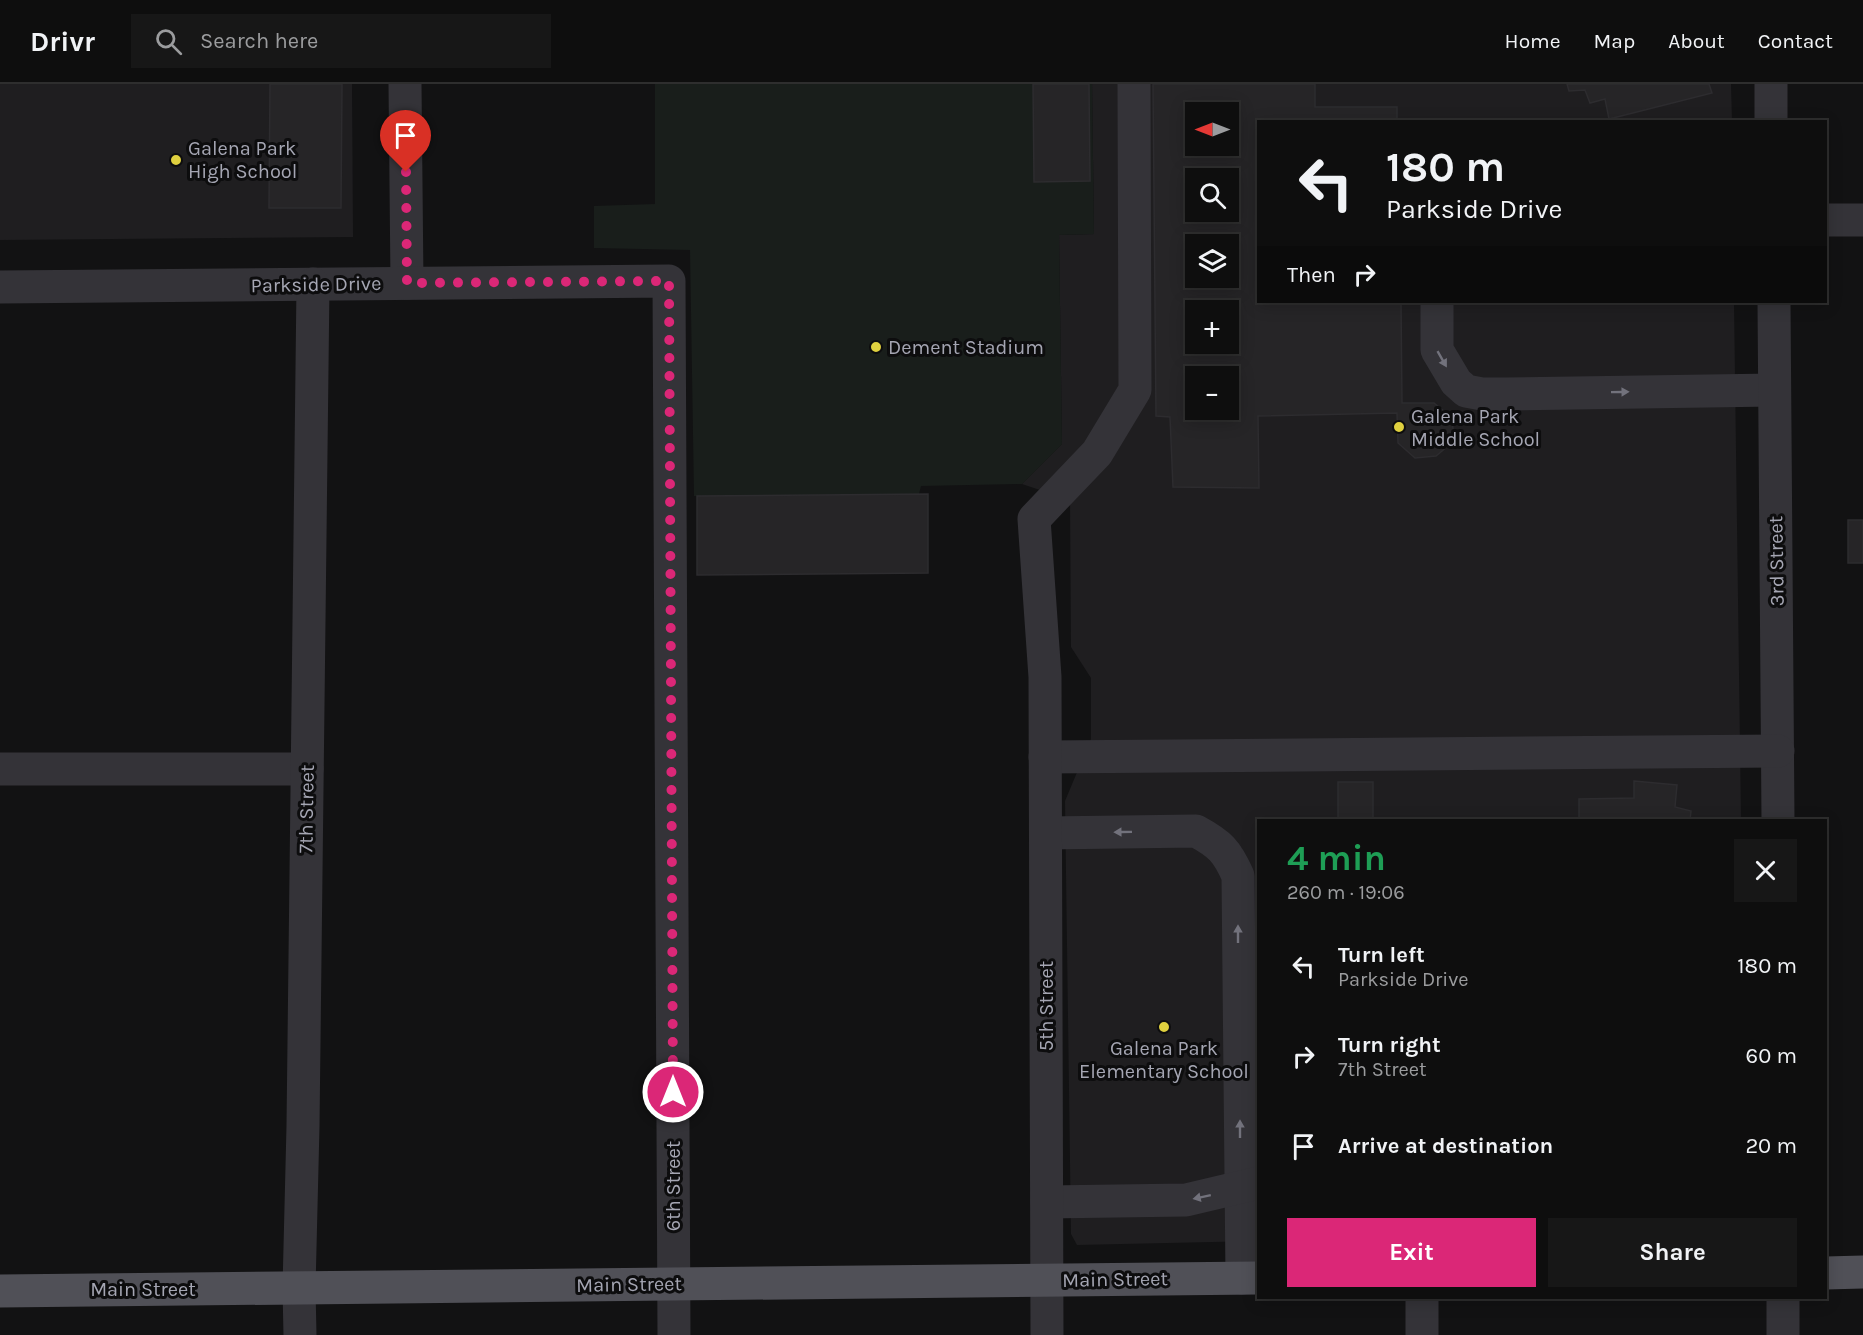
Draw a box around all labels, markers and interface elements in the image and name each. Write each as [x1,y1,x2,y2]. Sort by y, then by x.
search box [131,14,551,68]
text: Drivr [30,25,95,58]
icon: search [152,25,185,58]
text: Search here [200,28,318,54]
text: Home [1505,29,1561,53]
text: Map [1594,29,1635,53]
text: About [1668,29,1725,53]
text: Contact [1758,29,1833,53]
north arrow [1185,102,1239,156]
map controls [1185,102,1239,420]
pin [380,110,431,172]
icon: arrive [389,119,422,152]
place label: Galena Park High School [188,137,297,183]
text: 180 m [1386,142,1505,192]
icon: left [1287,144,1365,222]
marker: Galena Park High School [169,153,183,167]
button: search [1185,168,1239,222]
text: Parkside Drive [1386,193,1562,225]
button: layers [1185,234,1239,288]
icon: right [1348,258,1381,291]
text: Then [1287,262,1336,288]
street label: Parkside Drive [250,272,382,297]
button: + [1185,300,1239,354]
place label: Dement Stadium [888,336,1044,359]
marker: Dement Stadium [869,340,883,354]
one-way arrow [1437,350,1447,367]
button: − [1185,366,1239,420]
one-way arrow [1611,387,1630,397]
place label: Galena Park Middle School [1411,405,1540,451]
marker: Galena Park Middle School [1392,420,1406,434]
street label: 3rd Street [1764,515,1789,606]
street label: 7th Street [294,764,319,854]
one-way arrow [1113,827,1132,837]
text: 4 min [1287,837,1386,879]
button: close [1734,839,1797,902]
text: 260 m · 19:06 [1287,881,1405,904]
one-way arrow [1233,925,1243,944]
text: Turn left [1338,942,1425,968]
icon: left [1287,950,1320,983]
text: 180 m [1737,953,1797,979]
street label: 5th Street [1035,960,1058,1051]
text: Parkside Drive [1338,968,1469,991]
marker: Galena Park Elementary School [1157,1020,1171,1034]
text: Turn right [1338,1032,1441,1058]
place label: Galena Park Elementary School [1079,1037,1249,1083]
icon: right [1287,1040,1320,1073]
text: 60 m [1746,1043,1797,1069]
text: 7th Street [1338,1058,1427,1081]
position arrow [641,1060,705,1124]
one-way arrow [1235,1120,1245,1139]
icon: arrive [1287,1130,1320,1163]
text: Arrive at destination [1338,1133,1553,1159]
text: 20 m [1745,1133,1797,1159]
street label: 6th Street [662,1140,685,1231]
one-way arrow [1193,1193,1211,1203]
button: Exit [1287,1218,1536,1287]
button: Share [1548,1218,1797,1287]
street label: Main Street [1062,1267,1168,1292]
street label: Main Street [576,1272,682,1297]
street label: Main Street [90,1278,196,1301]

